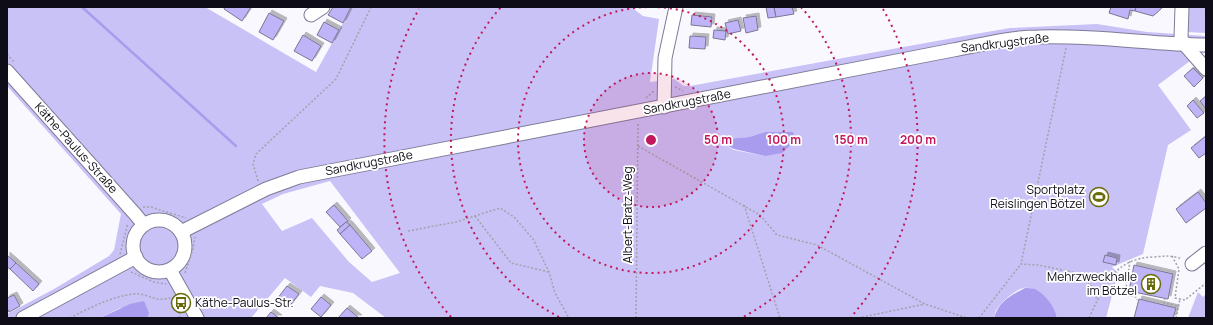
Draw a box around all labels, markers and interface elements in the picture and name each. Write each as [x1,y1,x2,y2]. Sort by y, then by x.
street label: Sandkrugstraße [960,29,1050,56]
street label: Sandkrugstraße [642,85,732,118]
street label: Käthe-Paulus-Straße [31,99,122,197]
text: 50 m [704,131,732,148]
text: 100 m [767,131,801,148]
text: 150 m [834,131,868,148]
text: 200 m [900,131,936,148]
centre of rings [644,133,658,147]
street label: Sandkrugstraße [324,146,414,179]
street label: Albert-Bratz-Weg [619,166,636,264]
place label: Sportplatz Reislingen Bötzel [990,181,1085,212]
sports icon: Sportplatz Reislingen Bötzel [1088,186,1110,208]
place label: Mehrzweckhalle im Bötzel [1047,268,1137,299]
building icon: Mehrzweckhalle im Bötzel [1140,273,1162,295]
bus stop icon: Käthe-Paulus-Str. [170,292,192,314]
place label: Käthe-Paulus-Str. [195,294,293,311]

